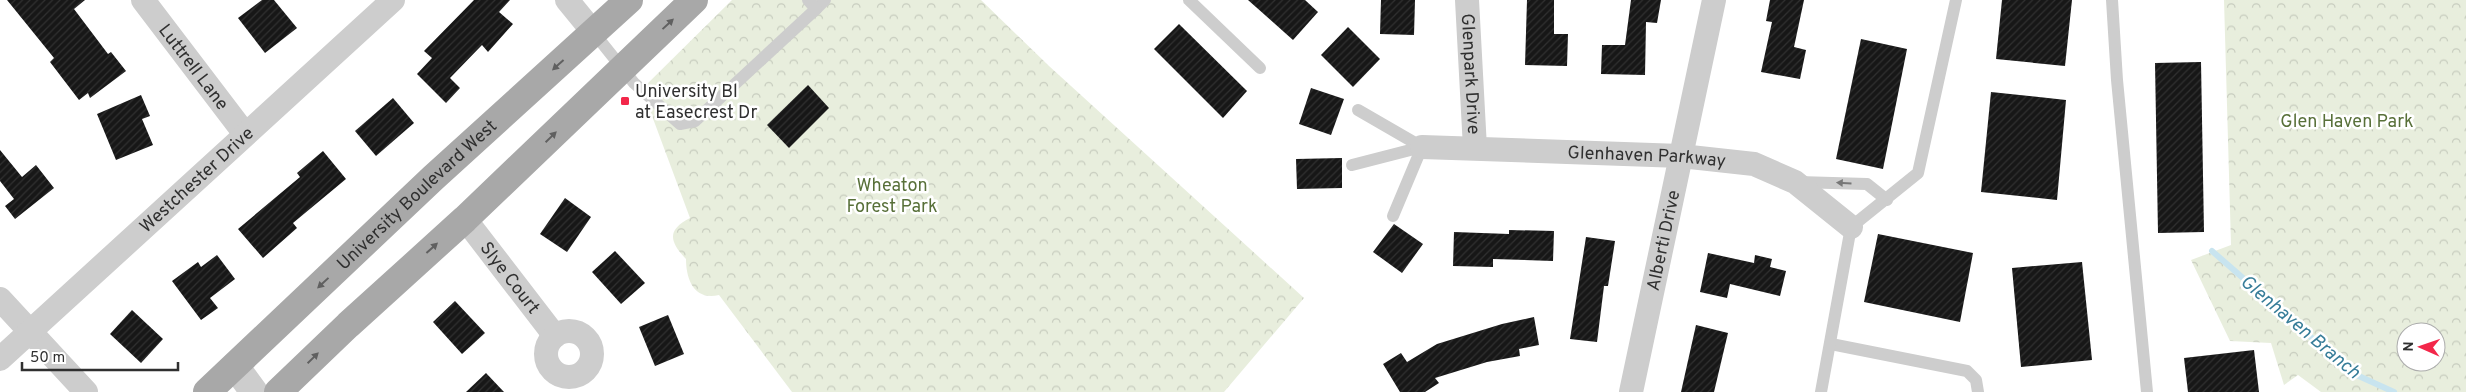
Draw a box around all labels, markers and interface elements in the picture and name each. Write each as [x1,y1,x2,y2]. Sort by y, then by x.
street label: Glenpark Drive [1455,13,1484,135]
one-way arrow [662,18,674,30]
street label: Luttrell Lane [152,20,233,116]
one-way arrow [551,60,564,71]
place label: University Bl at Easecrest Dr [635,81,757,125]
marker: University Bl at Easecrest Dr [619,95,631,107]
park label: Glen Haven Park [2280,111,2414,134]
street label: University Boulevard West [333,115,503,276]
street label: Westchester Drive [135,123,259,239]
one-way arrow [544,131,556,143]
street label: Glenhaven Parkway [1567,142,1727,174]
park label: Wheaton Forest Park [846,175,938,219]
one-way arrow [1836,179,1852,187]
street label: Alberti Drive [1643,188,1686,293]
street label: Slye Court [474,238,544,319]
one-way arrow [426,242,438,254]
water label: Glenhaven Branch [2235,270,2365,385]
one-way arrow [317,277,329,289]
north arrow [2396,322,2446,372]
scale bar [22,340,179,372]
text: N [2401,341,2418,352]
text: 50 m [30,349,65,368]
one-way arrow [307,352,319,364]

